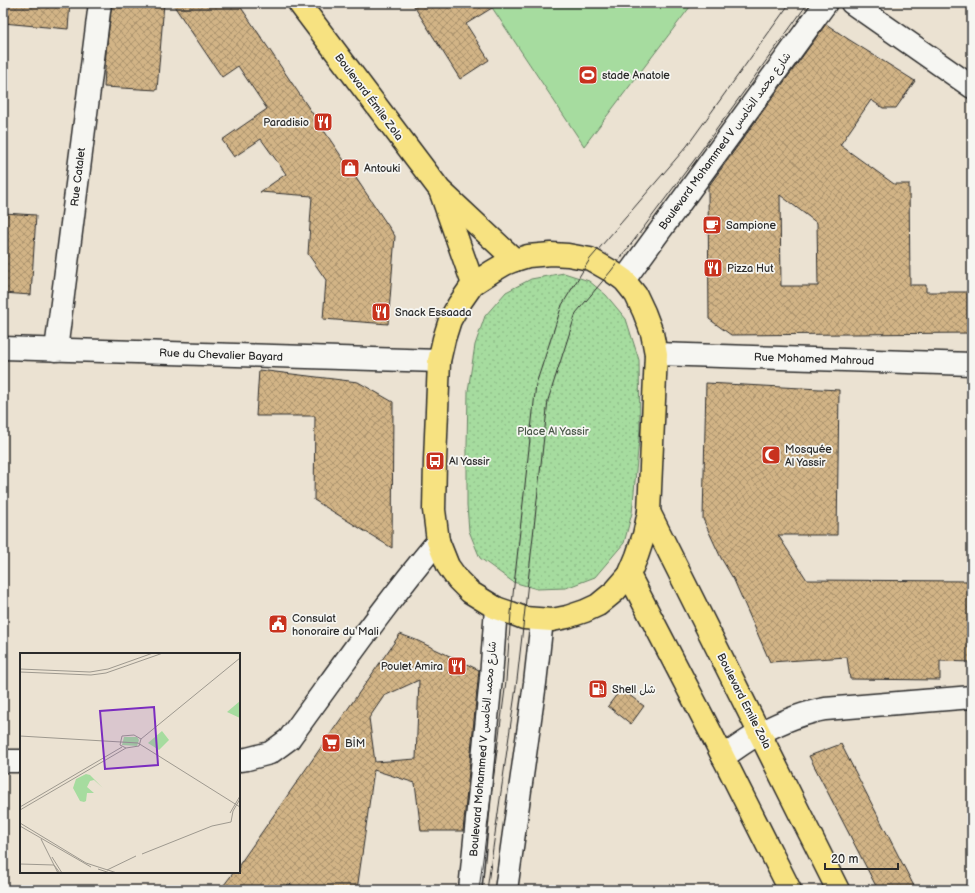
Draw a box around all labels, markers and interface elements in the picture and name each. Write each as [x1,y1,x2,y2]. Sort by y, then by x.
street label: Boulevard Émile Zola [332,50,407,143]
street label: Boulevard Mohammed V شارع محمد الخامس [656,50,795,233]
sports icon: stade Anatole [577,64,599,86]
place label: stade Anatole [602,69,670,82]
restaurant icon: Paradisio [312,111,334,133]
place label: Paradisio [263,116,309,129]
street label: Rue Catalet [68,146,88,207]
shop icon: Antouki [339,157,361,179]
place label: Antouki [364,162,400,175]
cafe icon: Sampione [701,214,723,236]
place label: Sampione [726,219,776,232]
restaurant icon: Pizza Hut [702,257,724,279]
place label: Pizza Hut [727,262,774,275]
restaurant icon: Snack Essaada [370,301,392,323]
place label: Snack Essaada [395,306,471,319]
street label: Rue du Chevalier Bayard [159,346,283,364]
street label: Rue Mohamed Mahroud [754,350,874,368]
park label: Place Al Yassir [517,425,590,438]
place label: Mosquée Al Yassir [785,443,832,469]
mosque icon: Mosquée Al Yassir [760,444,782,466]
bus stop icon: Al Yassir [424,450,446,472]
place label: Al Yassir [449,455,491,468]
place label: Consulat honoraire du Mali [292,612,379,638]
public building icon: Consulat honoraire du Mali [267,613,289,635]
street label: Boulevard Mohammed V شارع محمد الخامس [467,641,501,857]
street label: Boulevard Emile Zola [714,651,774,751]
inset map [20,653,240,873]
restaurant icon: Poulet Amira [446,655,468,677]
place label: Poulet Amira [381,660,443,673]
fuel station icon: Shell شل [587,678,609,700]
place label: Shell شل [612,683,656,696]
supermarket icon: BİM [320,732,342,754]
place label: BİM [345,737,365,750]
scale bar [825,845,898,871]
text: 20 m [831,852,858,867]

